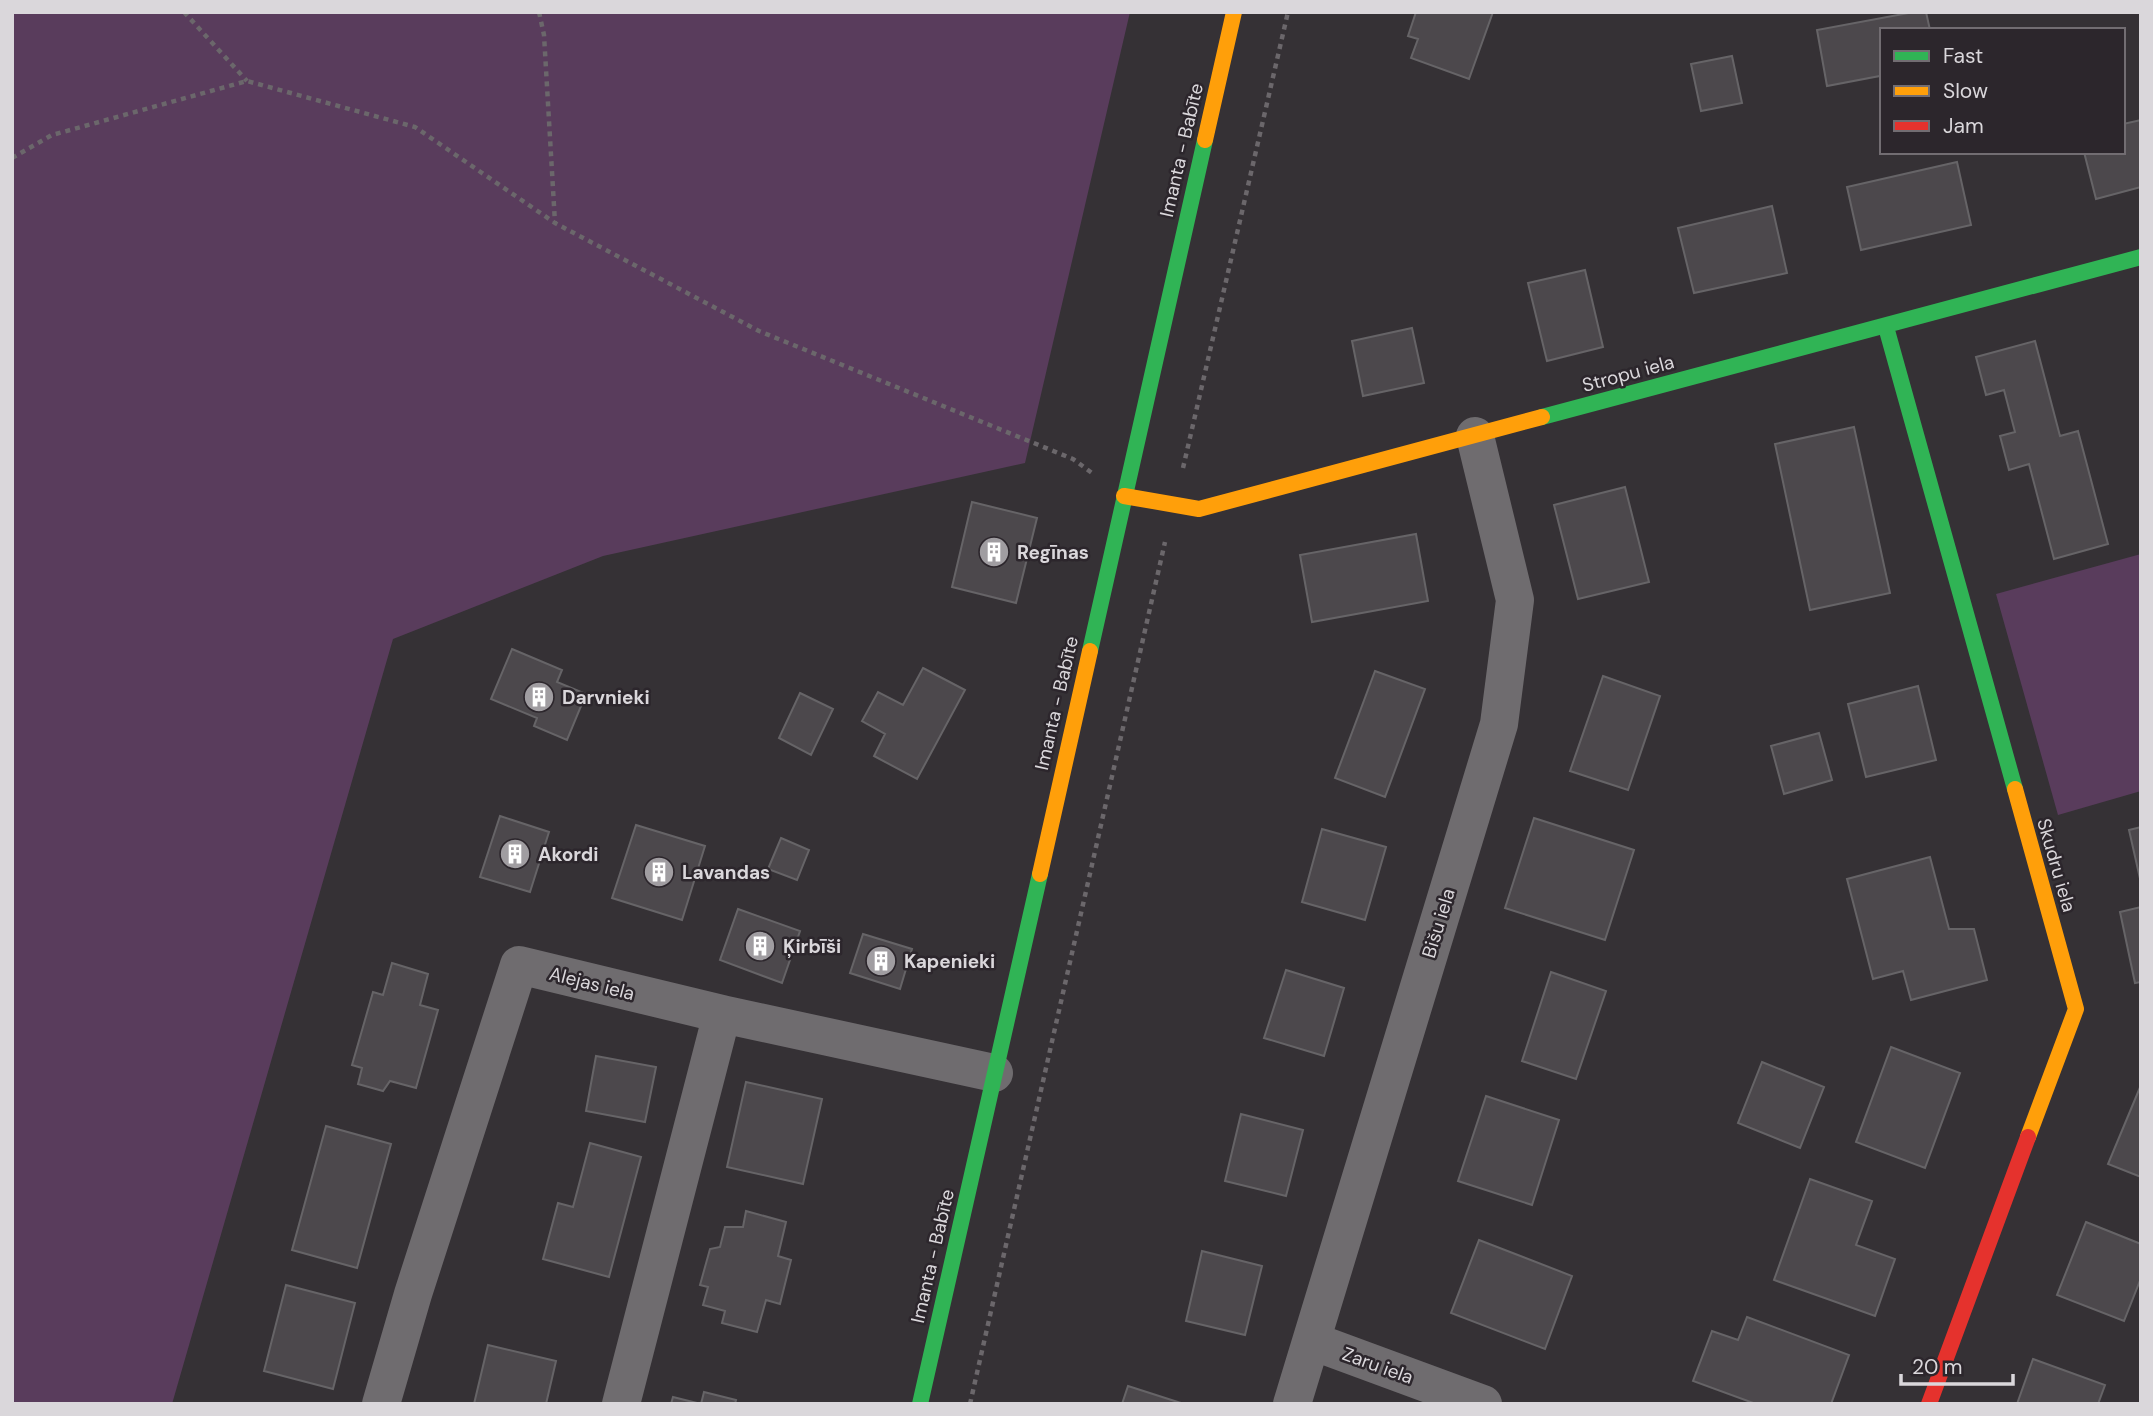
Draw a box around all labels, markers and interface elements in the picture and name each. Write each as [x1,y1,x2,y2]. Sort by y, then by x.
legend [1880,28,2125,154]
text: Fast [1943,42,1983,70]
text: Slow [1943,77,1988,105]
street label: Imanta - Babīte [1154,81,1209,220]
text: Jam [1943,112,1984,140]
street label: Stropu iela [1579,349,1677,398]
building icon: Regīnas [977,535,1011,569]
place label: Regīnas [1017,540,1089,565]
street label: Imanta - Babīte [1029,634,1084,773]
building icon: Darvnieki [522,680,556,714]
place label: Darvnieki [562,685,650,710]
street label: Skudru iela [2031,815,2082,915]
building icon: Akordi [498,837,532,871]
place label: Akordi [538,842,599,867]
building icon: Lavandas [642,855,676,889]
place label: Lavandas [682,860,770,885]
street label: Bišu iela [1416,885,1461,961]
building icon: Ķirbīši [743,929,777,963]
place label: Ķirbīši [783,934,841,959]
building icon: Kapenieki [864,944,898,978]
place label: Kapenieki [904,949,995,974]
street label: Alejas iela [547,961,637,1006]
street label: Imanta - Babīte [905,1187,960,1326]
street label: Zaru iela [1339,1341,1417,1390]
scale bar [1901,1342,2013,1386]
text: 20 m [1912,1353,1963,1381]

